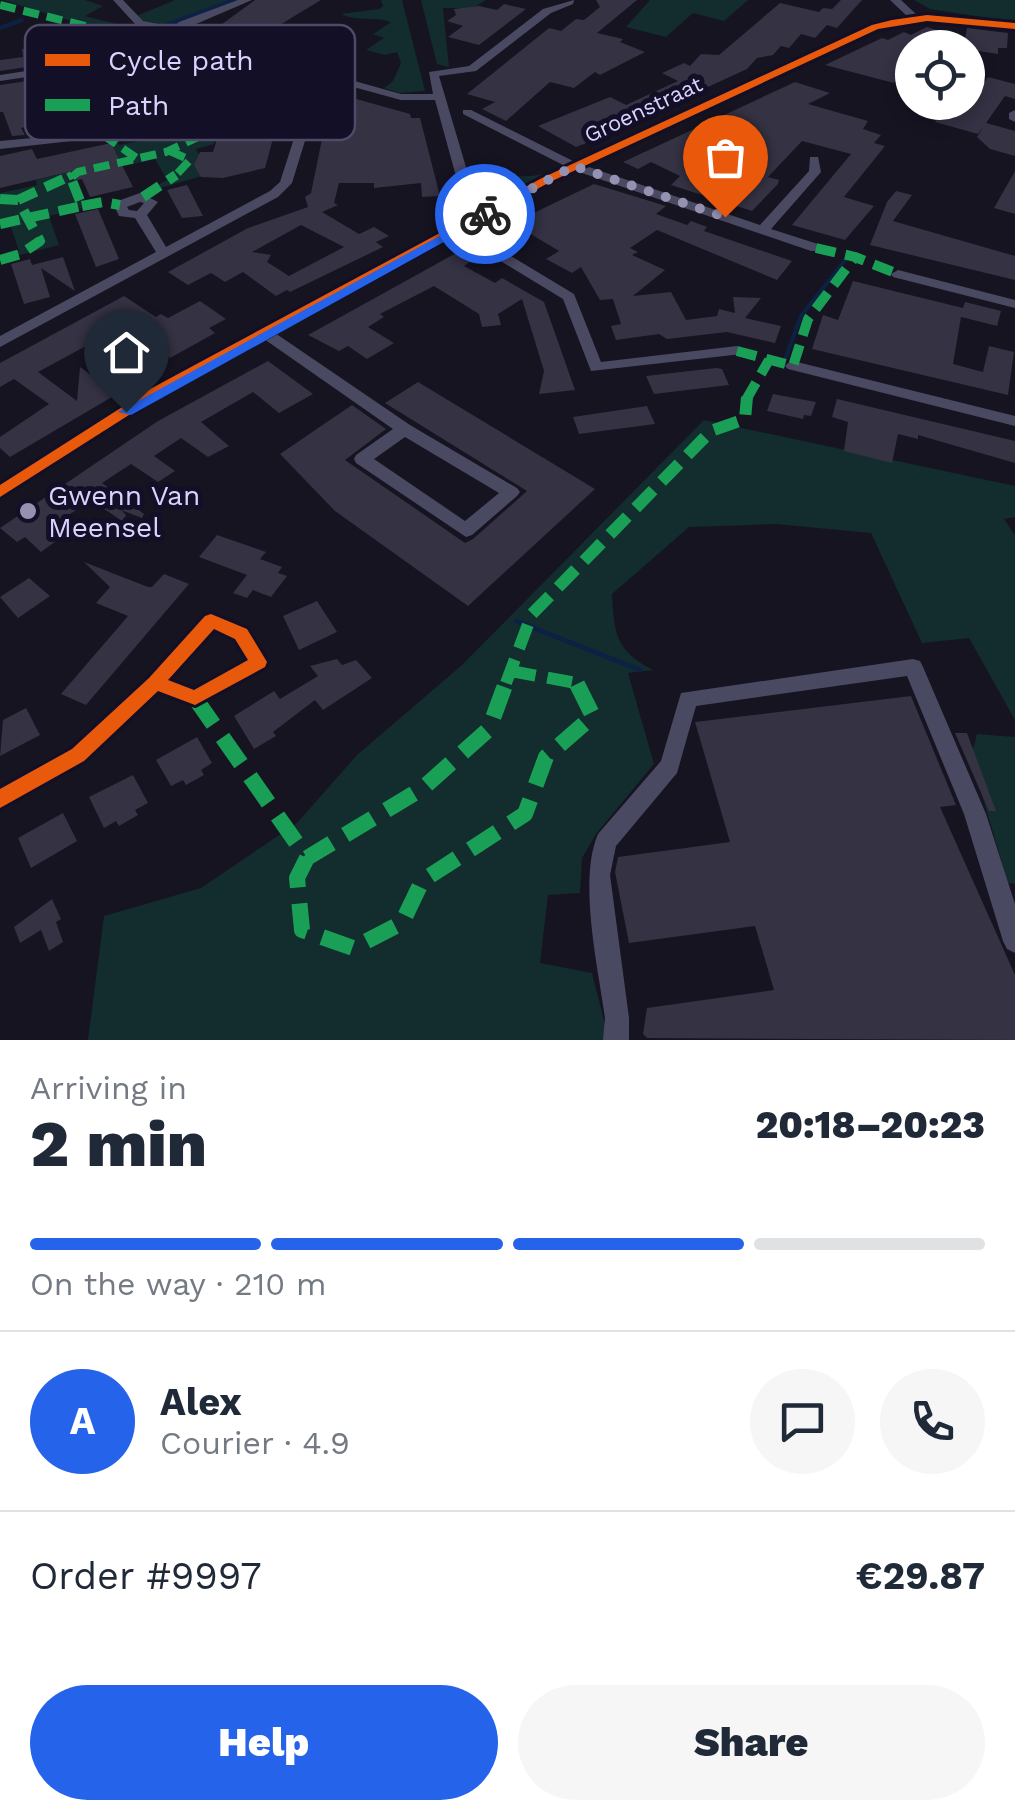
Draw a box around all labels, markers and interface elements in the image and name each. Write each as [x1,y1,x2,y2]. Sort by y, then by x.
legend [25,25,355,140]
map controls [895,30,985,120]
button: locate [895,30,985,120]
text: Cycle path [108,44,254,77]
street label: Groenstraat [580,71,706,148]
text: Path [108,89,169,122]
pin [683,115,768,218]
icon: bag [698,130,753,185]
courier [435,164,535,264]
icon: bike [458,187,513,242]
pin [84,310,169,413]
icon: home [99,325,154,380]
place label: Gwenn Van Meensel [48,479,200,544]
marker: Gwenn Van Meensel [17,500,39,522]
text: Arriving in [30,1069,187,1107]
text: 20:18–20:23 [755,1103,985,1147]
text: 2 min [30,1106,207,1182]
text: On the way · 210 m [30,1265,327,1303]
button: chat [750,1369,855,1474]
button: phone [880,1369,985,1474]
text: Alex [160,1380,242,1424]
text: A [70,1399,95,1443]
text: Courier · 4.9 [160,1424,350,1462]
text: Order #9997 [30,1554,262,1598]
text: €29.87 [856,1554,985,1598]
button: Help [30,1685,498,1800]
button: Share [518,1685,985,1800]

